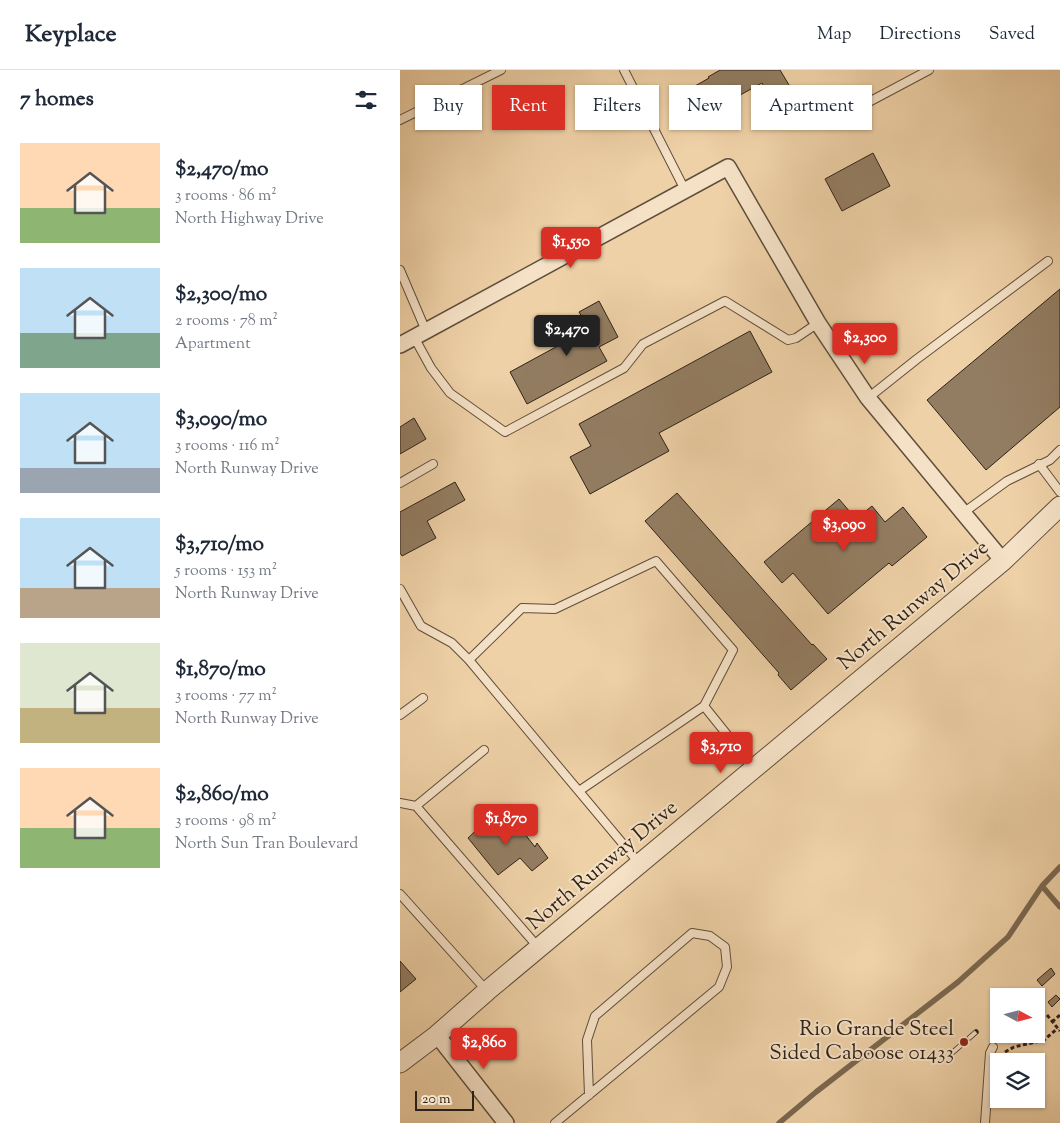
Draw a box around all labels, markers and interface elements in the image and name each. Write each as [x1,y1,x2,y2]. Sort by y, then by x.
text: Keyplace [25,18,117,52]
text: Map [817,22,852,48]
text: Directions [880,22,961,48]
text: Saved [989,22,1035,48]
text: 7 homes [20,85,94,115]
chip: Buy [415,85,482,130]
chip: Rent [492,85,565,130]
chip: Filters [575,85,659,130]
chip: New [669,85,741,130]
chip: Apartment [751,85,872,130]
icon: filters [352,86,380,114]
text: $2,470/mo [175,155,269,185]
icon: home [60,163,120,223]
text: 3 rooms · 86 m² [175,185,277,208]
text: North Highway Drive [175,208,324,231]
pin: $1,550 [530,226,612,269]
text: $1,550 [552,231,590,254]
text: $2,300/mo [175,280,267,310]
icon: home [60,288,120,348]
text: 2 rooms · 78 m² [175,310,278,333]
pin: $2,470 [526,314,608,357]
text: $2,470 [545,319,589,342]
pin: $2,300 [824,322,906,365]
text: $2,300 [843,327,887,350]
text: Apartment [175,333,251,356]
text: $3,090/mo [175,405,267,435]
icon: home [60,413,120,473]
text: 3 rooms · 116 m² [175,435,280,458]
text: North Runway Drive [175,458,319,481]
pin: $3,090 [803,510,885,552]
text: $3,090 [822,514,866,537]
text: $3,710/mo [175,530,264,560]
street label: North Runway Drive [832,534,996,678]
icon: home [60,538,120,598]
text: 5 rooms · 153 m² [175,560,277,583]
text: North Runway Drive [175,583,319,606]
text: $1,870/mo [175,655,266,685]
icon: home [60,663,120,723]
text: 3 rooms · 77 m² [175,685,277,708]
text: North Runway Drive [175,708,319,731]
pin: $3,710 [680,732,762,774]
text: $3,710 [701,736,741,759]
text: $2,860/mo [175,780,269,810]
icon: home [60,788,120,848]
street label: North Runway Drive [521,794,685,938]
pin: $1,870 [465,804,547,846]
text: $1,870 [485,808,527,831]
text: 3 rooms · 98 m² [175,810,277,833]
text: North Sun Tran Boulevard [175,833,358,856]
north arrow [990,988,1045,1042]
map controls [990,988,1045,1108]
place label: Rio Grande Steel Sided Caboose 01433 [769,1015,954,1069]
pin: $2,860 [443,1028,525,1070]
text: $2,860 [462,1032,506,1055]
marker: Rio Grande Steel Sided Caboose 01433 [958,1036,970,1048]
button: layers [990,1053,1045,1108]
scale bar [415,1088,474,1111]
text: 20 m [422,1090,451,1110]

